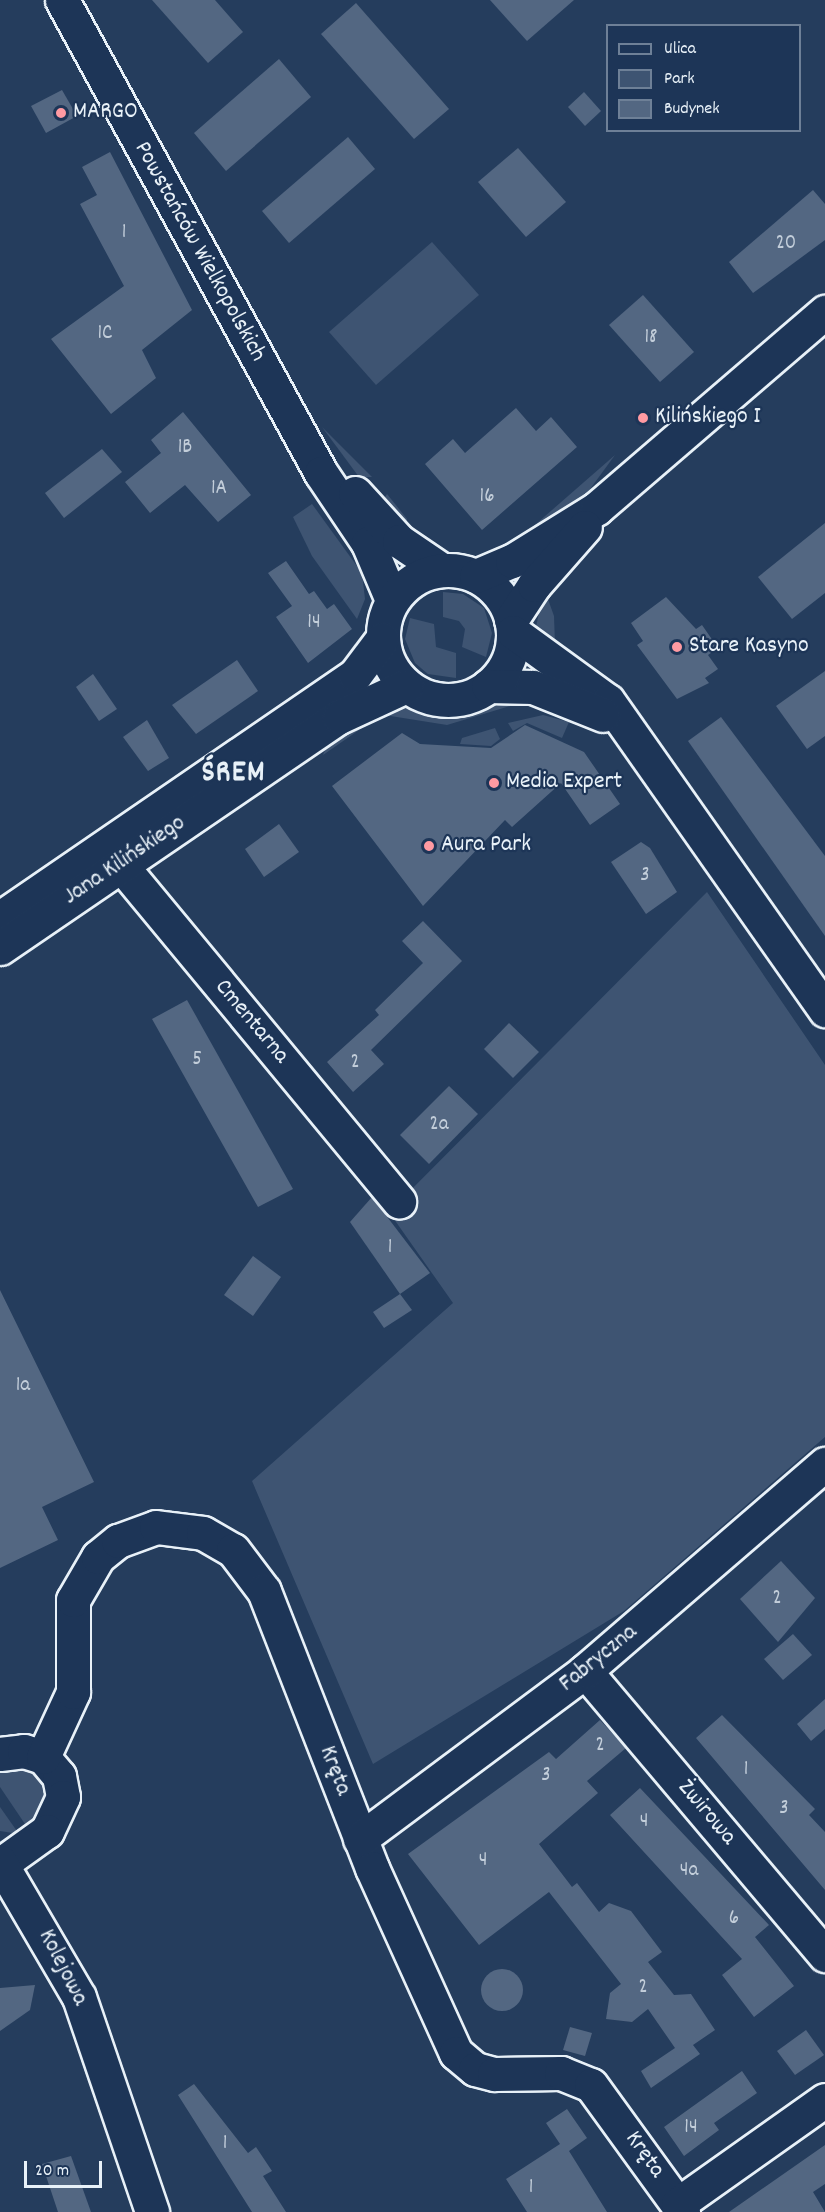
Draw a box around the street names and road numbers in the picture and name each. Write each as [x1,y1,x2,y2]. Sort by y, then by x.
street label: Powstańców Wielkopolskich [127,137,271,367]
street label: Jana Kilińskiego [59,810,191,912]
street label: Cmentarna [207,974,295,1070]
street label: Fabryczna [554,1619,644,1699]
street label: Kręta [311,1742,357,1800]
street label: Żwirowa [670,1774,742,1852]
street label: Kolejowa [31,1925,93,2011]
street label: Kręta [618,2126,670,2184]

